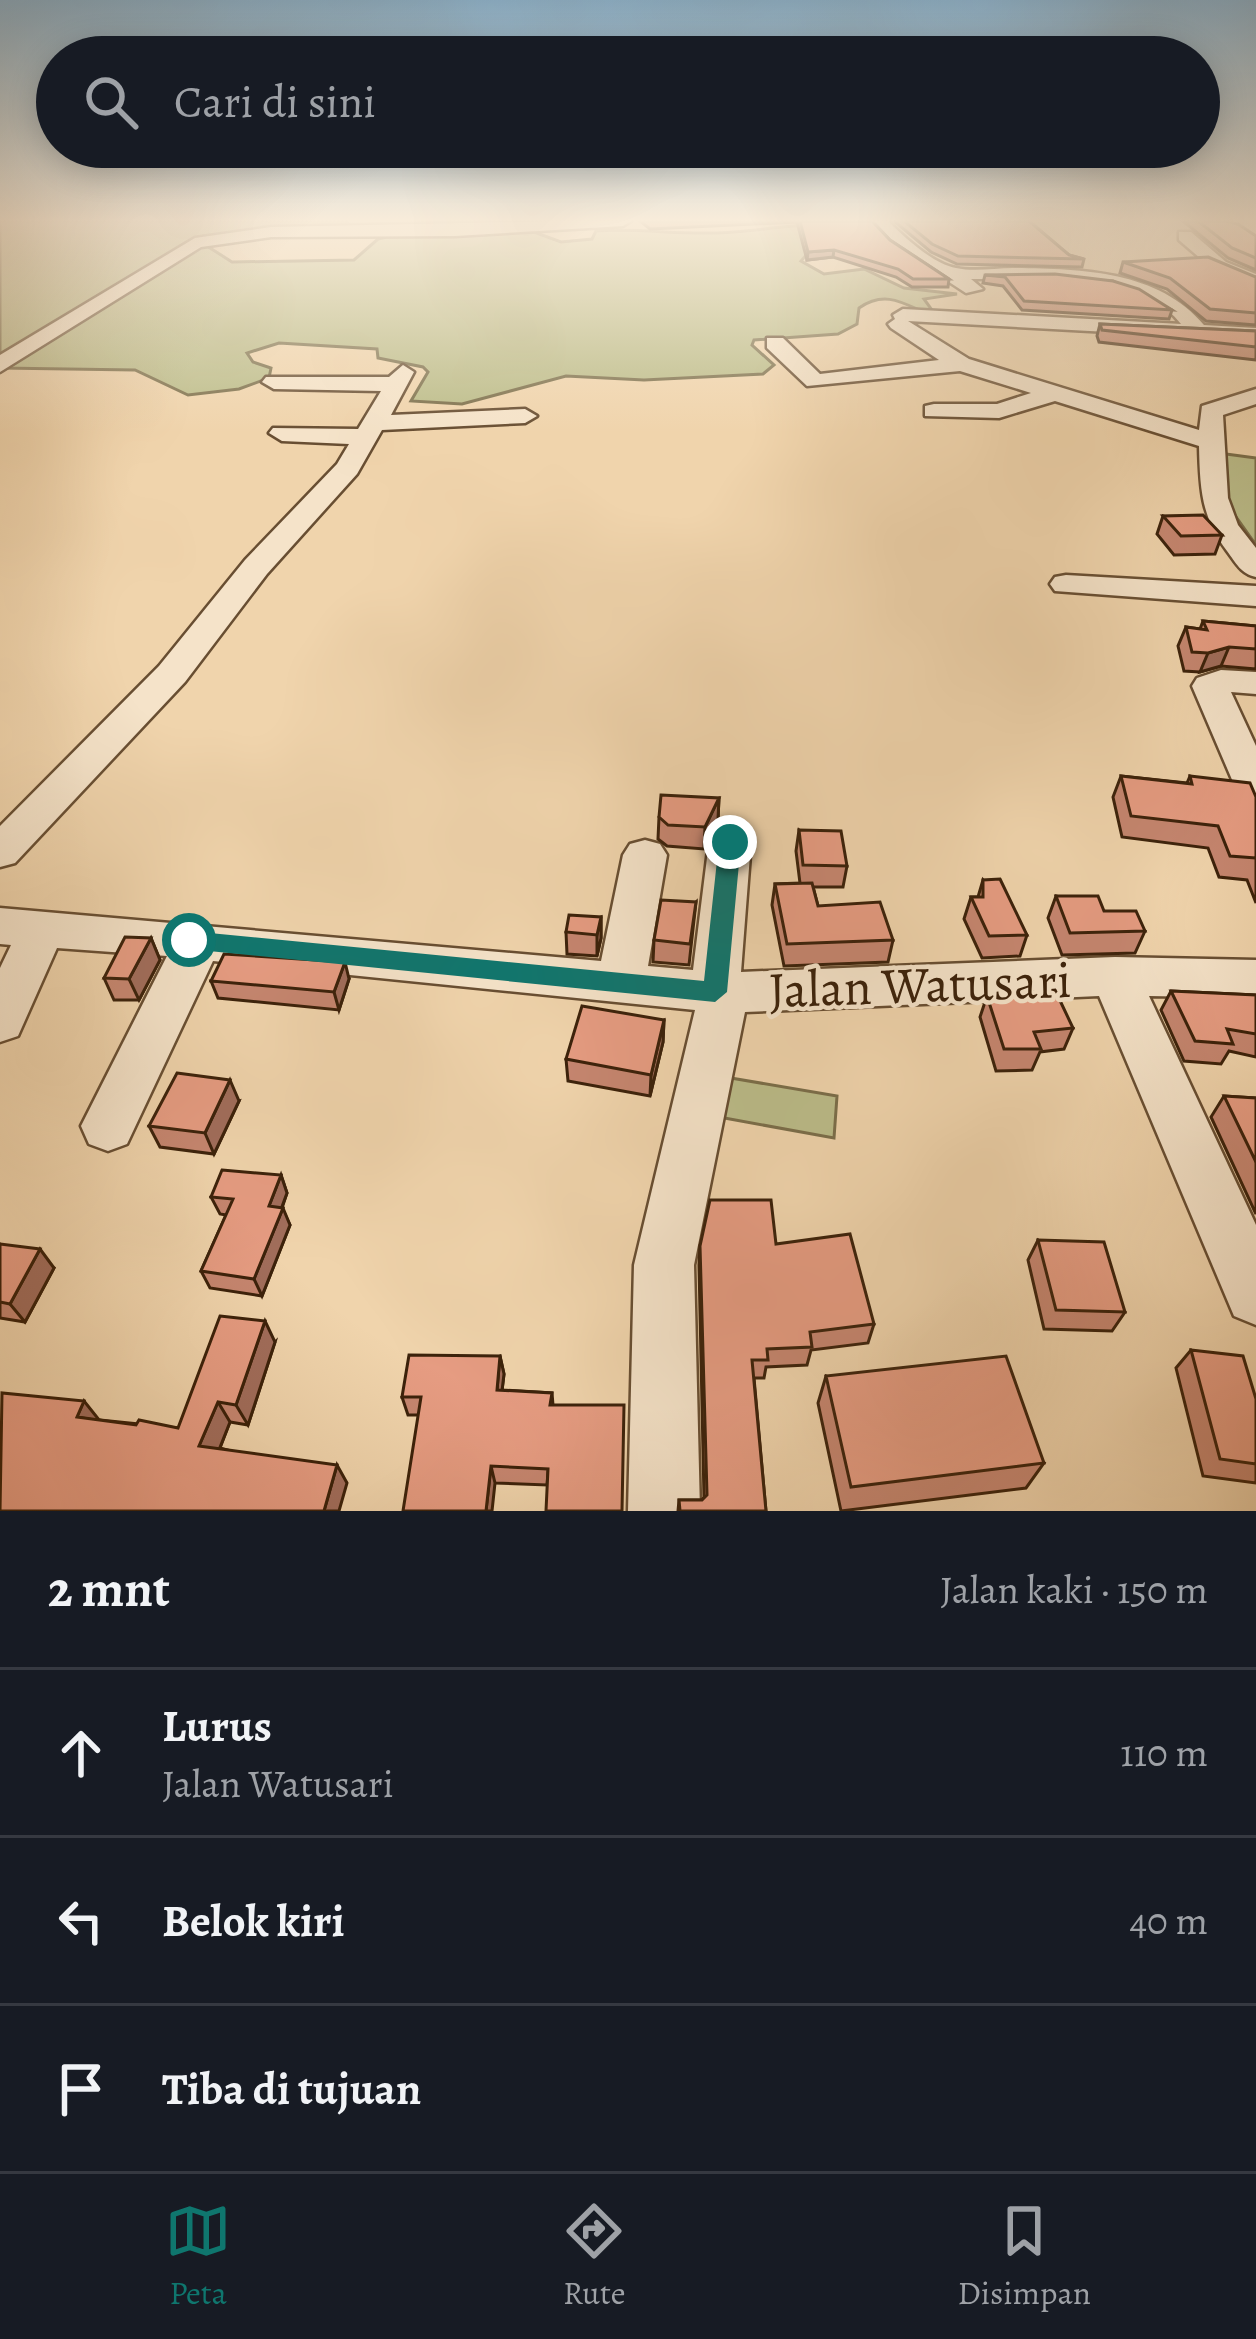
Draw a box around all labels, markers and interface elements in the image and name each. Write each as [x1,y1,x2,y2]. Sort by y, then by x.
search box [36,36,1220,168]
icon: search [78,69,144,135]
text: Cari di sini [174,71,376,133]
route end [703,815,757,869]
route start [162,913,216,967]
street label: Jalan Watusari [767,945,1073,1025]
text: 2 mnt [48,1554,170,1624]
text: Jalan kaki · 150 m [940,1563,1208,1616]
text: Lurus [162,1695,272,1757]
icon: ahead [48,1720,114,1786]
text: 110 m [1120,1726,1208,1779]
text: Jalan Watusari [162,1757,394,1810]
icon: left [48,1888,114,1954]
text: Belok kiri [162,1890,345,1952]
text: 40 m [1129,1894,1208,1947]
icon: arrive [48,2056,114,2122]
text: Tiba di tujuan [162,2058,421,2120]
tab: Peta [165,2198,231,2315]
tab: Rute [561,2198,627,2315]
tab: Disimpan [957,2198,1091,2315]

